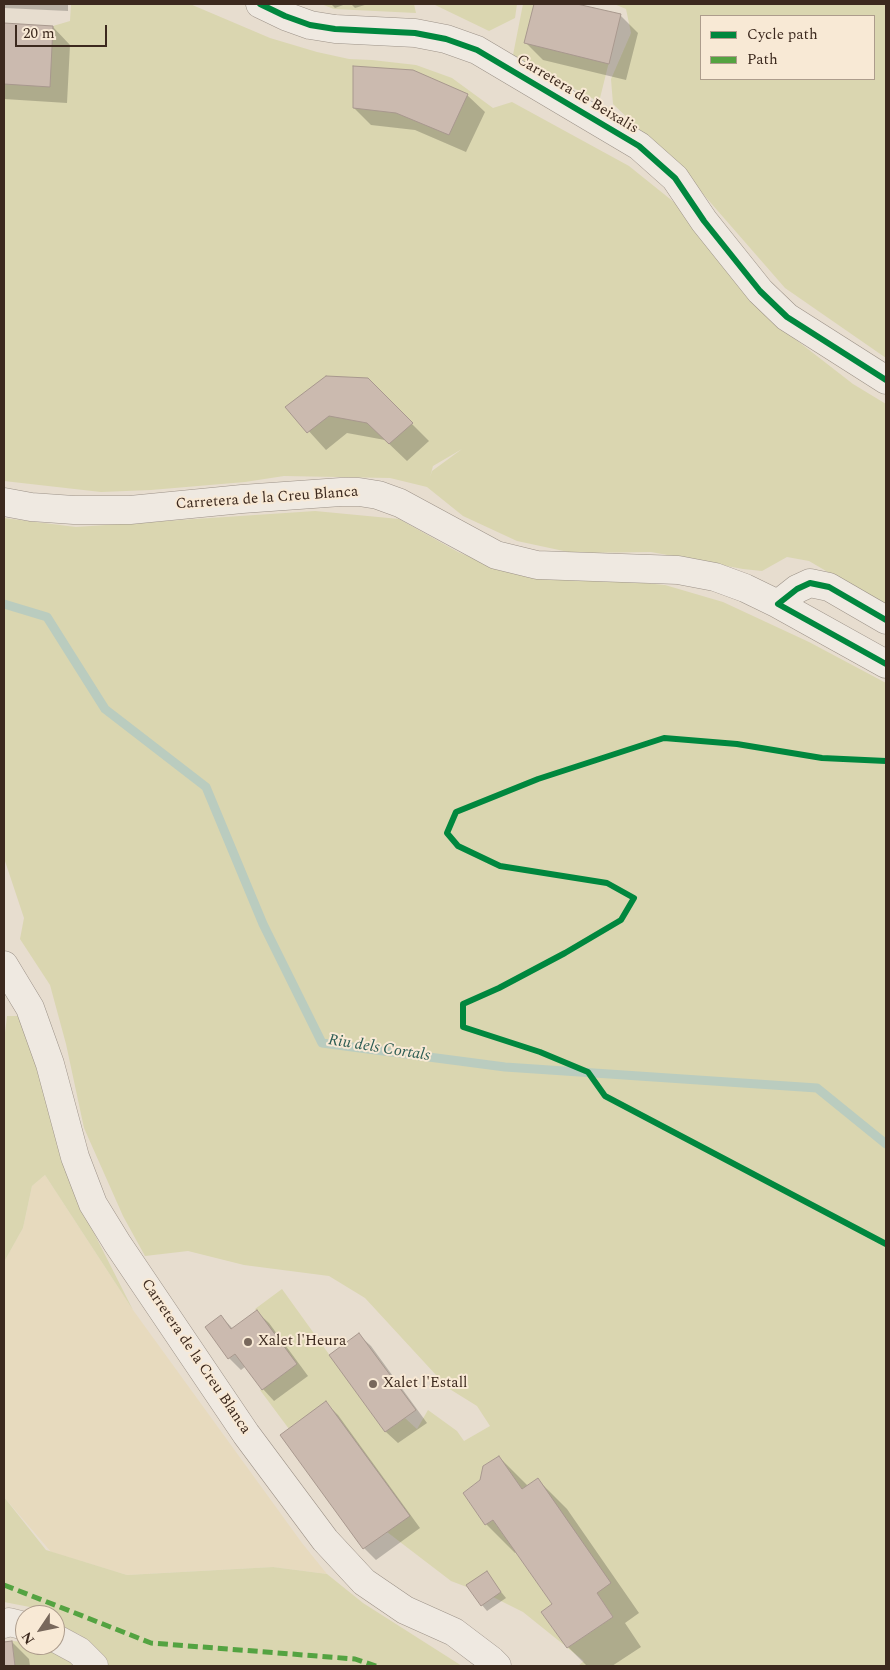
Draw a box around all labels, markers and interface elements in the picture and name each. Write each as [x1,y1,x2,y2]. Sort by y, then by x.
scale bar [18,15,110,47]
legend [700,15,875,80]
text: 20 m [23,22,55,45]
text: Cycle path [747,23,818,46]
text: Path [747,48,778,71]
street label: Carretera de Beixalis [513,52,641,138]
street label: Carretera de la Creu Blanca [175,484,359,514]
water label: Riu dels Cortals [327,1031,431,1067]
street label: Carretera de la Creu Blanca [136,1276,254,1438]
place label: Xalet l'Heura [258,1333,346,1351]
marker: Xalet l'Heura [242,1336,254,1348]
place label: Xalet l'Estall [383,1375,467,1393]
marker: Xalet l'Estall [367,1378,379,1390]
north arrow [15,1605,65,1655]
text: N [16,1627,40,1649]

